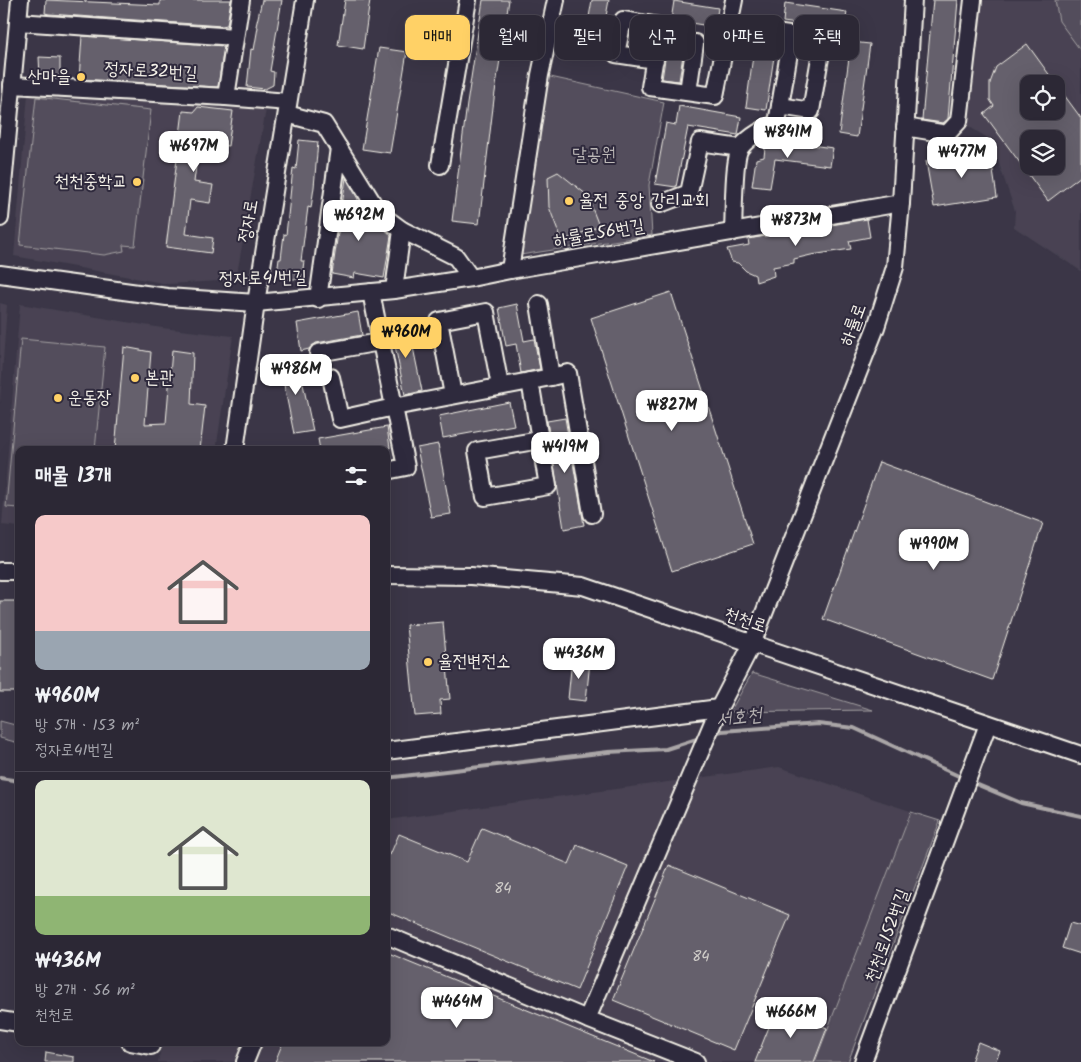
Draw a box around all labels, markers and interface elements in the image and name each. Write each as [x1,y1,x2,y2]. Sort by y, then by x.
chip: 매매 [405,15,470,60]
chip: 월세 [480,15,545,60]
chip: 필터 [555,15,620,60]
chip: 신규 [630,15,695,60]
chip: 아파트 [705,15,784,60]
chip: 주택 [794,15,859,60]
street label: 정자로32번길 [104,55,199,89]
place label: 산마을 [28,63,71,92]
marker: 산마을 [75,71,87,83]
map controls [1020,75,1065,175]
button: locate [1020,75,1065,120]
pin: ₩841M [753,116,823,159]
text: ₩841M [765,120,812,145]
pin: ₩697M [159,130,229,173]
button: layers [1020,130,1065,175]
text: ₩697M [170,134,218,159]
pin: ₩477M [927,136,997,179]
text: ₩477M [938,140,986,165]
park label: 달공원 [572,141,616,170]
place label: 천천중학교 [55,168,127,197]
marker: 천천중학교 [131,176,143,188]
place label: 율전 중앙 강리교회 [579,187,709,216]
marker: 율전 중앙 강리교회 [563,195,575,207]
street label: 정자로 [231,197,267,245]
pin: ₩692M [324,200,394,242]
text: ₩692M [334,203,384,228]
pin: ₩873M [761,204,831,247]
text: ₩873M [771,208,821,233]
street label: 하률로56번길 [551,212,647,256]
street label: 정자로41번길 [219,264,308,294]
street label: 하률로 [833,300,875,350]
pin: ₩960M [371,316,441,359]
text: ₩960M [382,320,430,345]
pin: ₩986M [261,354,331,396]
text: ₩986M [271,357,321,382]
place label: 본관 [145,364,174,393]
marker: 본관 [129,372,141,384]
place label: 운동장 [68,384,111,413]
pin: ₩827M [637,390,707,432]
marker: 운동장 [52,392,64,404]
text: ₩827M [647,393,697,418]
pin: ₩419M [530,432,600,474]
text: ₩419M [542,435,588,460]
text: 매물 13개 [35,460,112,493]
icon: filters [342,462,370,490]
pin: ₩990M [899,528,969,571]
text: ₩990M [910,532,958,557]
icon: home [158,547,248,637]
street label: 천천로 [720,600,770,642]
pin: ₩436M [544,638,614,680]
text: ₩436M [554,641,604,666]
place label: 율전변전소 [438,648,510,677]
marker: 율전변전소 [422,656,434,668]
text: ₩960M [35,680,99,713]
water label: 서호천 [714,700,765,736]
text: 방 5개 · 153 m² [35,713,139,738]
text: 정자로41번길 [35,738,113,763]
icon: home [158,813,248,903]
house number: 84 [494,877,512,901]
street label: 천천로152번길 [858,884,919,987]
text: ₩436M [35,945,101,978]
house number: 84 [692,945,710,969]
text: 방 2개 · 56 m² [35,978,135,1003]
pin: ₩464M [422,986,492,1029]
text: ₩464M [432,990,482,1015]
pin: ₩666M [756,996,826,1039]
text: ₩666M [766,1000,816,1025]
text: 천천로 [35,1003,74,1028]

